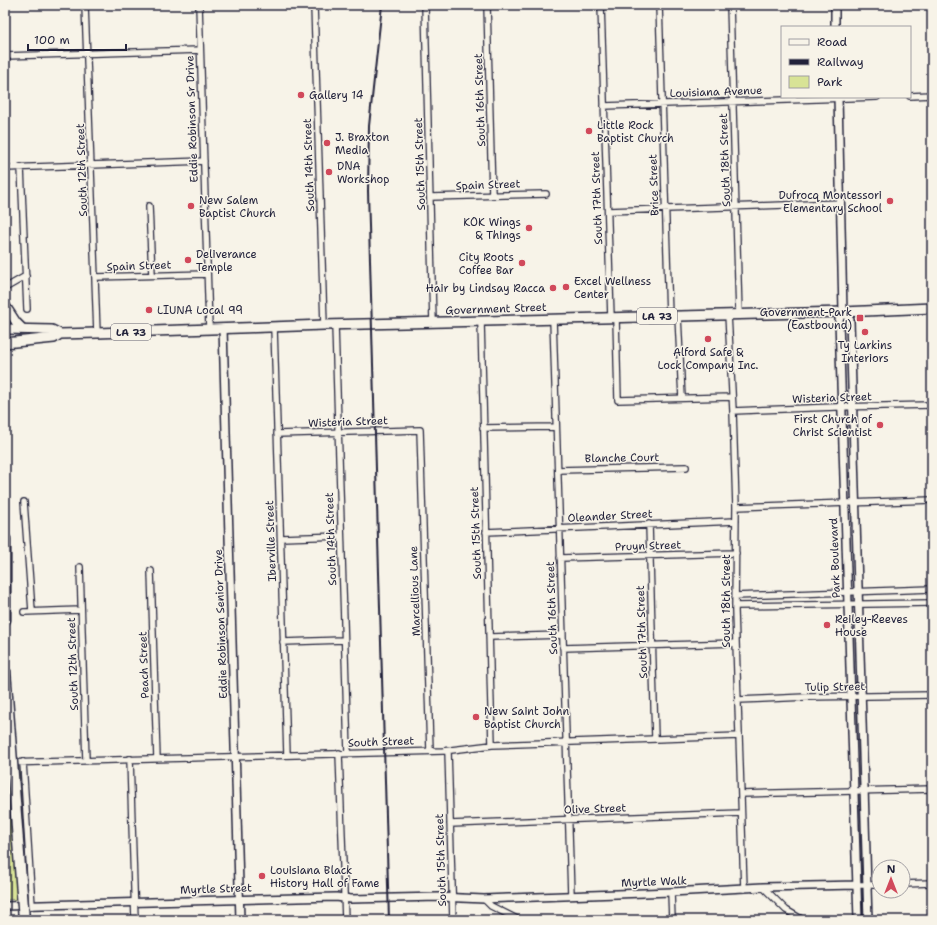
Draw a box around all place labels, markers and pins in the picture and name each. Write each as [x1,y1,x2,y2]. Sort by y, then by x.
place label: Gallery 14 [309,88,364,103]
marker: Gallery 14 [296,90,306,100]
place label: Little Rock Baptist Church [597,118,674,146]
marker: Little Rock Baptist Church [584,126,594,136]
place label: J. Braxton Media [335,130,389,158]
marker: J. Braxton Media [322,138,332,148]
place label: DNA Workshop [337,159,389,187]
marker: DNA Workshop [324,167,334,177]
place label: Dufrocq Montessori Elementary School [778,188,883,216]
place label: New Salem Baptist Church [199,193,276,221]
marker: Dufrocq Montessori Elementary School [885,196,895,206]
marker: New Salem Baptist Church [186,201,196,211]
place label: KOK Wings & Things [463,215,521,243]
marker: KOK Wings & Things [524,223,534,233]
place label: Deliverance Temple [196,247,257,275]
place label: City Roots Coffee Bar [459,250,514,278]
marker: Deliverance Temple [183,255,193,265]
marker: City Roots Coffee Bar [517,258,527,268]
place label: Excel Wellness Center [574,274,651,302]
place label: Hair by Lindsay Racca [426,281,545,296]
marker: Excel Wellness Center [561,282,571,292]
marker: Hair by Lindsay Racca [548,283,558,293]
place label: LIUNA Local 99 [157,303,243,318]
marker: LIUNA Local 99 [144,305,154,315]
place label: Government-Park (Eastbound) [760,305,852,333]
marker: Government-Park (Eastbound) [855,313,865,323]
marker: Ty Larkins Interiors [860,327,870,337]
marker: Alford Safe & Lock Company Inc. [703,334,713,344]
place label: Ty Larkins Interiors [838,338,892,366]
place label: Alford Safe & Lock Company Inc. [658,345,759,373]
place label: First Church of Christ Scientist [793,412,873,440]
marker: First Church of Christ Scientist [875,420,885,430]
place label: Reiley-Reeves House [835,612,908,640]
marker: Reiley-Reeves House [822,620,832,630]
place label: New Saint John Baptist Church [484,704,569,732]
marker: New Saint John Baptist Church [471,712,481,722]
place label: Louisiana Black History Hall of Fame [270,863,380,891]
marker: Louisiana Black History Hall of Fame [257,871,267,881]

